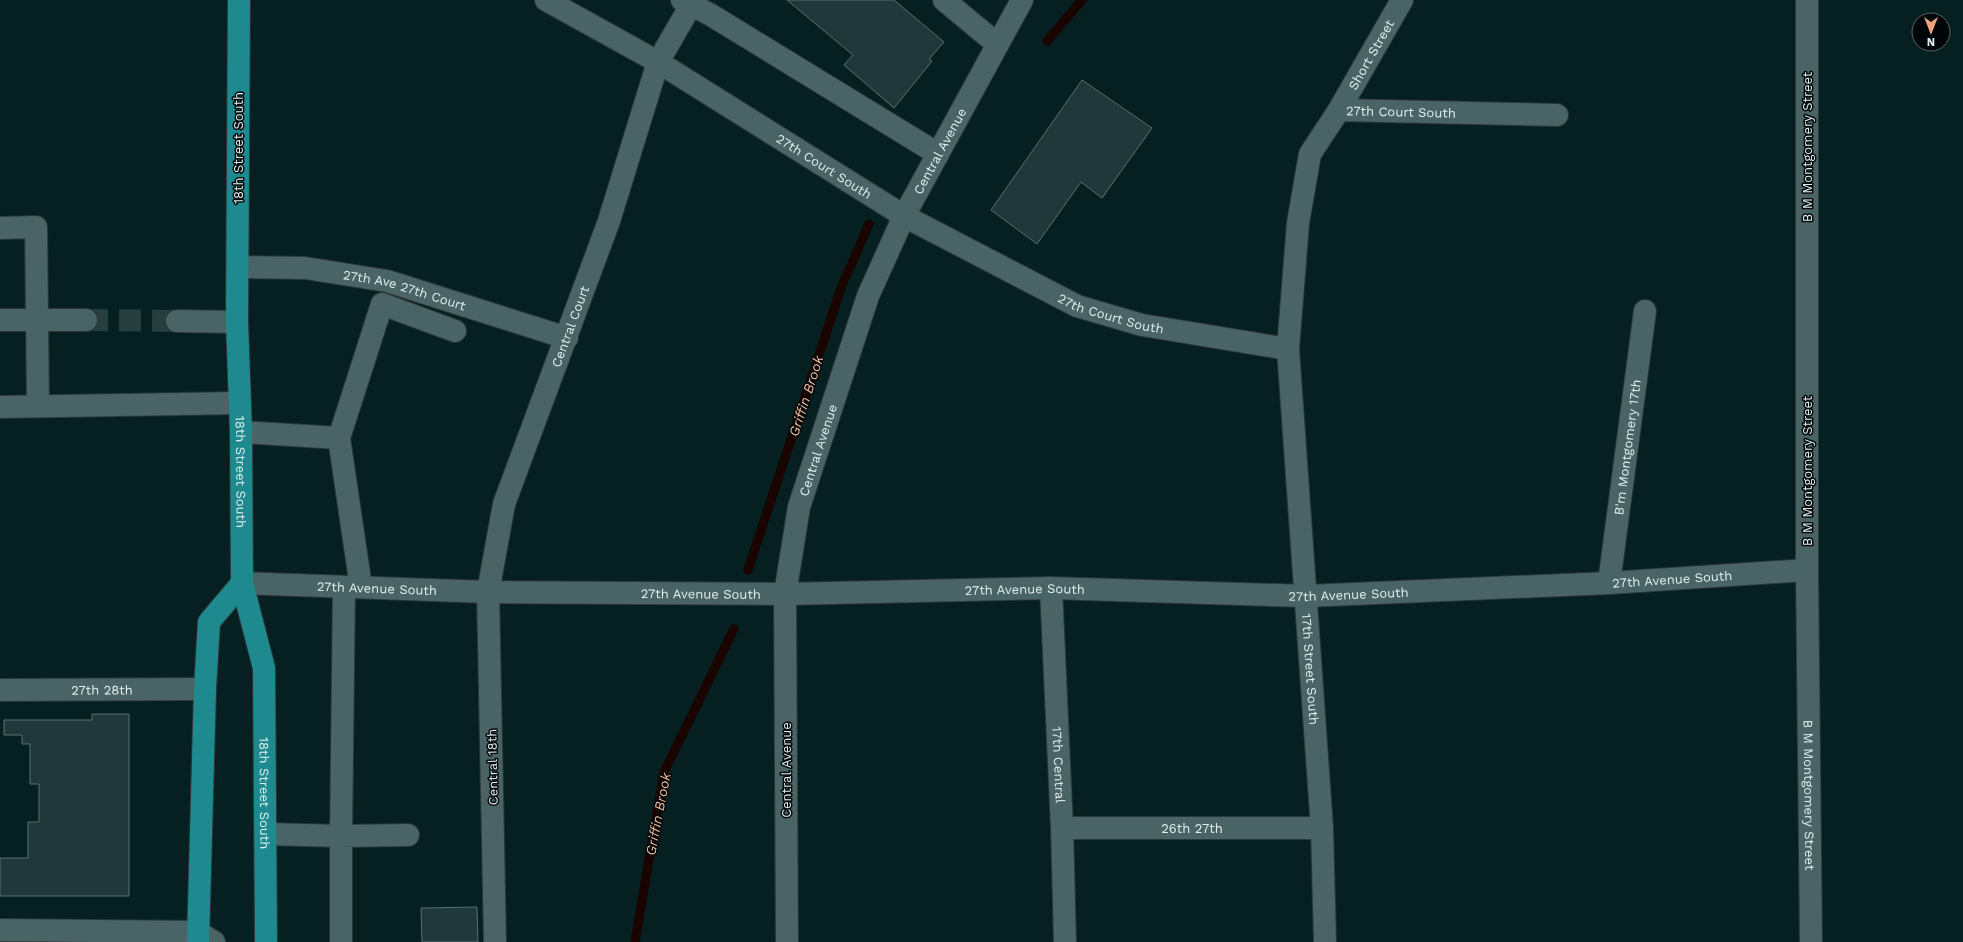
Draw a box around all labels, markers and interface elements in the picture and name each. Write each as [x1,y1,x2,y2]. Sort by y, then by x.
north arrow [1911,12,1951,52]
street label: Short Street [1345,17,1397,92]
text: N [1927,35,1935,48]
street label: B M Montgomery Street [1800,71,1815,222]
street label: 18th Street South [231,92,246,204]
street label: 27th Court South [1346,103,1456,121]
street label: Central Avenue [910,106,970,197]
street label: 27th Court South [773,131,874,202]
street label: 27th Ave 27th Court [342,267,468,314]
street label: Central Court [548,283,592,369]
street label: 27th Court South [1055,290,1165,336]
water label: Griffin Brook [785,353,827,438]
street label: B'm Montgomery 17th [1611,378,1644,516]
street label: B M Montgomery Street [1800,395,1815,546]
street label: Central Avenue [796,402,840,498]
street label: 18th Street South [232,415,249,528]
street label: 27th Avenue South [1612,568,1733,591]
street label: 27th Avenue South [317,579,437,598]
street label: 27th Avenue South [965,581,1085,598]
street label: 27th Avenue South [1288,585,1409,604]
street label: 27th Avenue South [641,586,761,602]
street label: 17th Street South [1299,613,1322,725]
street label: 27th 28th [71,682,133,698]
street label: B M Montgomery Street [1801,720,1817,871]
street label: Central Avenue [779,722,794,818]
street label: 17th Central [1049,726,1068,803]
street label: Central 18th [484,729,501,805]
street label: 18th Street South [257,737,272,849]
water label: Griffin Brook [642,771,674,857]
street label: 26th 27th [1161,821,1223,836]

